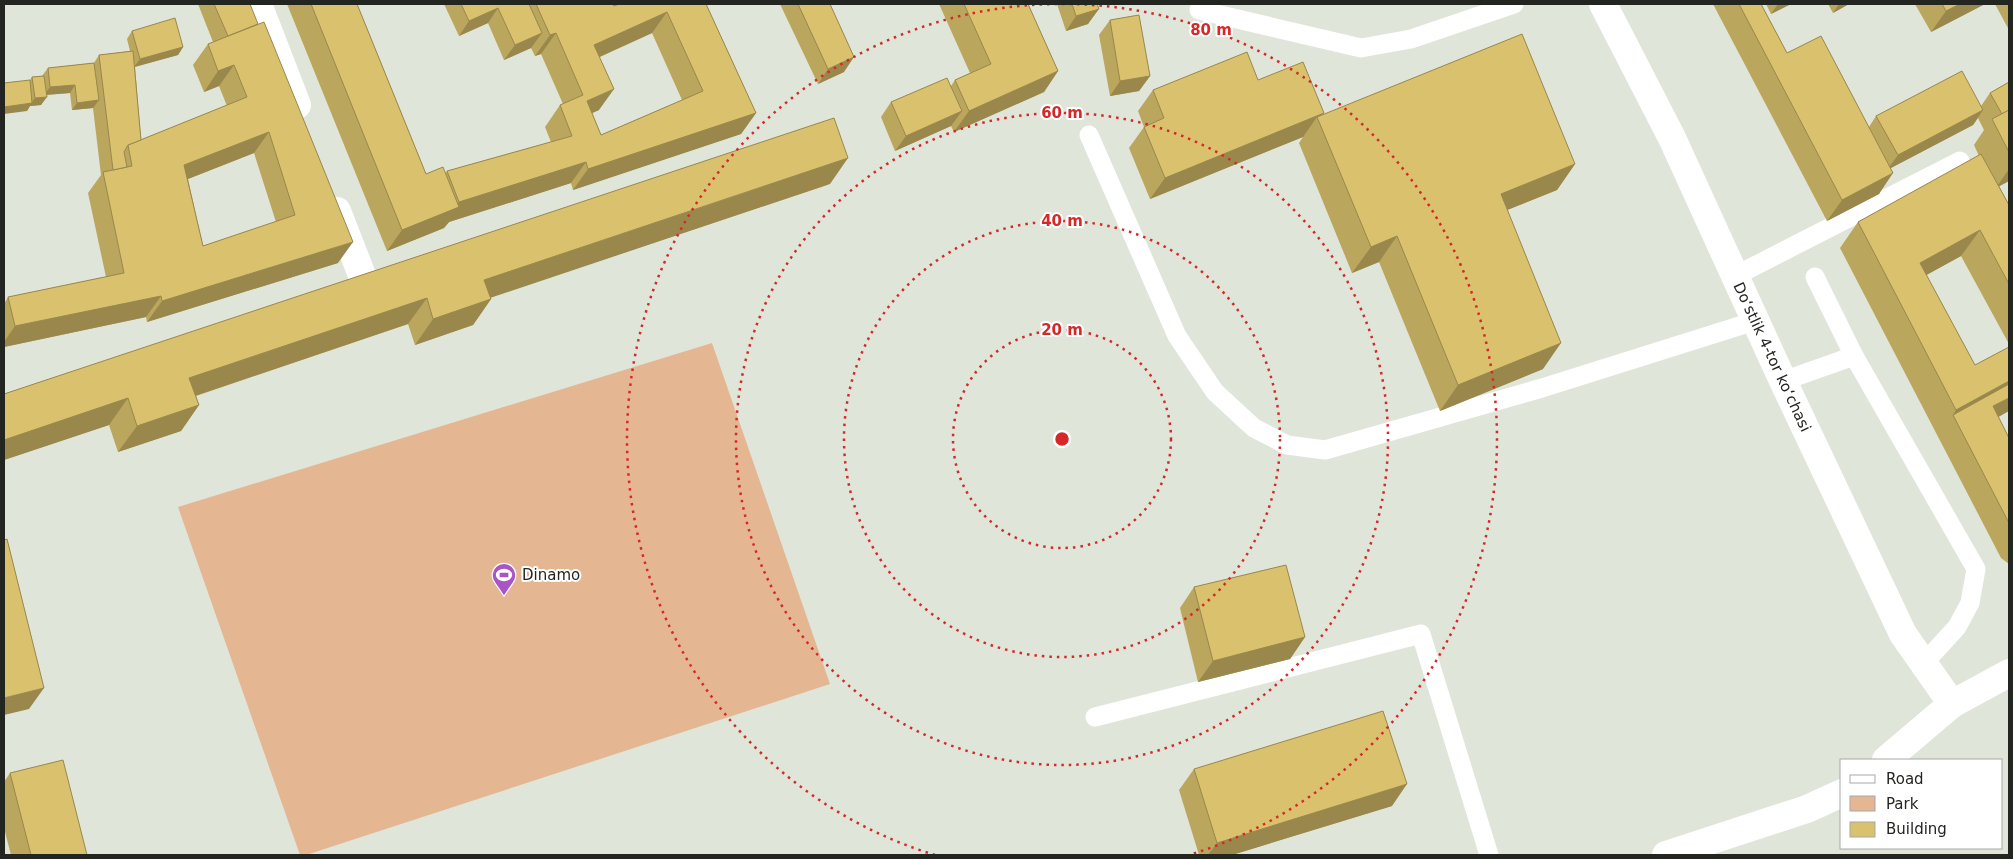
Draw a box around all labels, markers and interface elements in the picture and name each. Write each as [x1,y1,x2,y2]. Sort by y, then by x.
text: 80 m [1190,21,1232,39]
text: 60 m [1041,104,1083,122]
text: 40 m [1041,212,1083,230]
street label: Doʻstlik 4-tor koʻchasi [1729,279,1815,435]
text: 20 m [1041,321,1083,339]
centre of rings [1053,430,1071,448]
sports icon: Dinamo [491,562,517,596]
place label: Dinamo [522,566,580,584]
legend [1840,759,2003,849]
text: Road [1886,770,1924,788]
text: Park [1886,795,1919,813]
text: Building [1886,820,1947,838]

